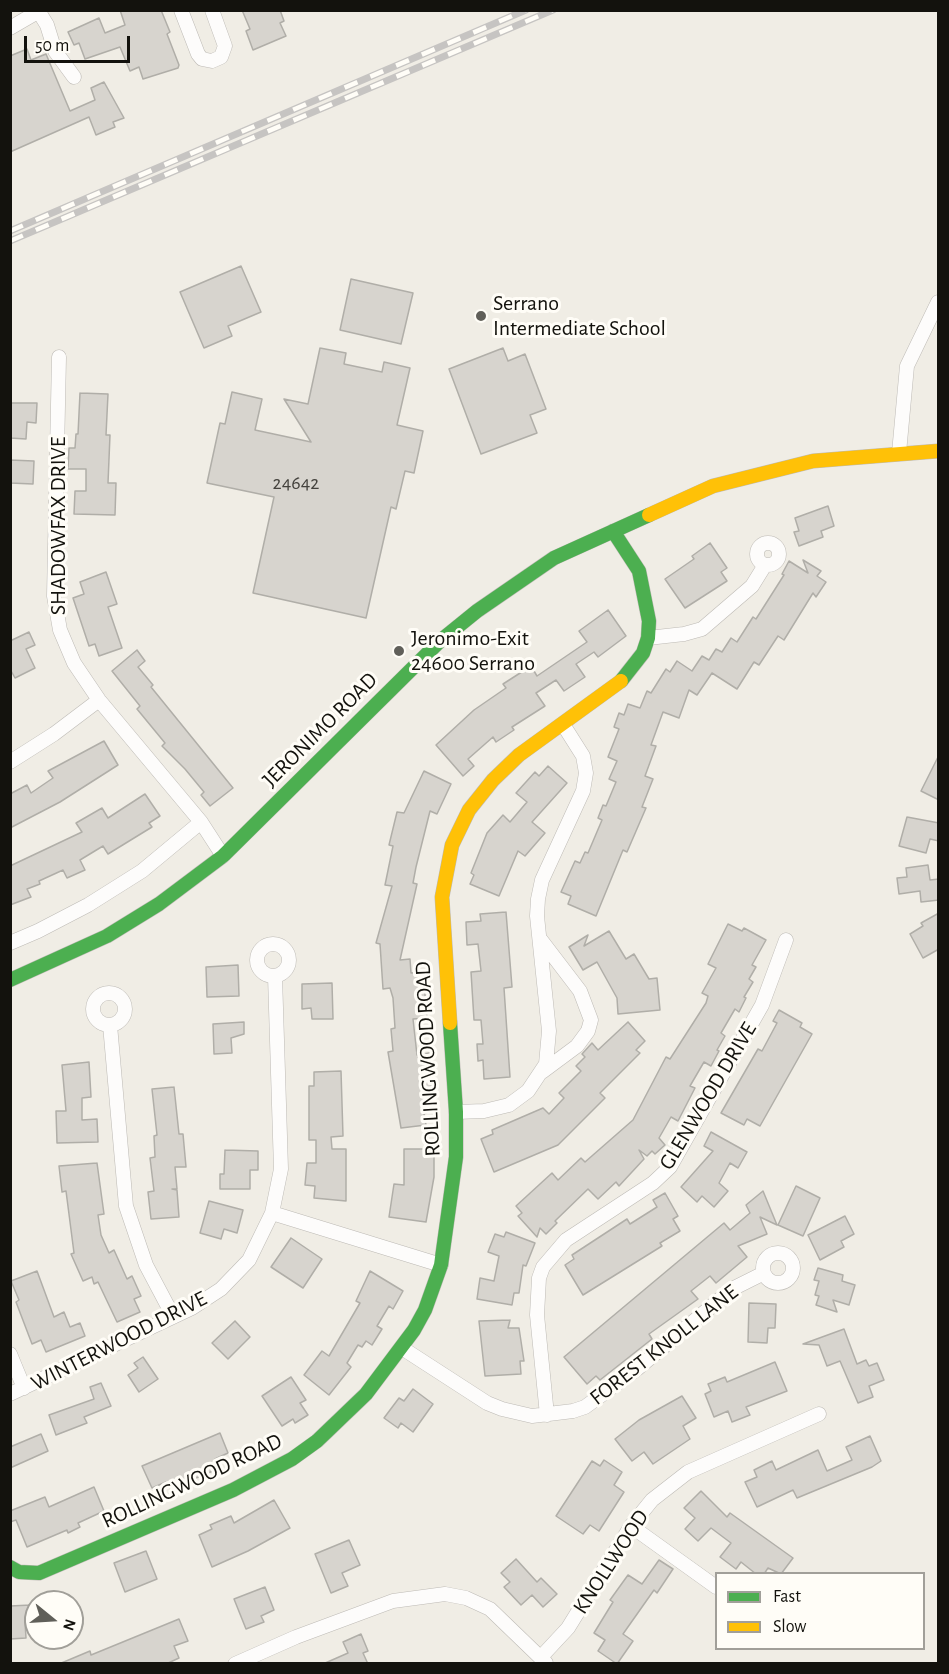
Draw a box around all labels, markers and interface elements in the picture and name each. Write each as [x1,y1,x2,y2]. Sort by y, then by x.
scale bar [27,24,134,62]
text: 50 m [35,37,69,55]
place label: Serrano Intermediate School [493,290,666,342]
marker: Serrano Intermediate School [474,309,488,323]
street label: SHADOWFAX DRIVE [45,437,71,615]
house number: 24642 [273,471,319,495]
place label: Jeronimo-Exit 24600 Serrano [411,625,535,676]
marker: Jeronimo-Exit 24600 Serrano [392,644,406,658]
street label: JERONIMO ROAD [257,667,383,793]
street label: ROLLINGWOOD ROAD [410,961,446,1157]
street label: GLENWOOD DRIVE [654,1017,762,1175]
street label: FOREST KNOLL LANE [585,1279,743,1411]
street label: WINTERWOOD DRIVE [27,1285,211,1397]
street label: ROLLINGWOOD ROAD [98,1428,286,1534]
street label: KNOLLWOOD [567,1505,655,1619]
legend [715,1572,925,1650]
text: Fast [773,1588,801,1606]
north arrow [24,1590,84,1650]
text: N [60,1617,79,1633]
text: Slow [773,1618,806,1636]

